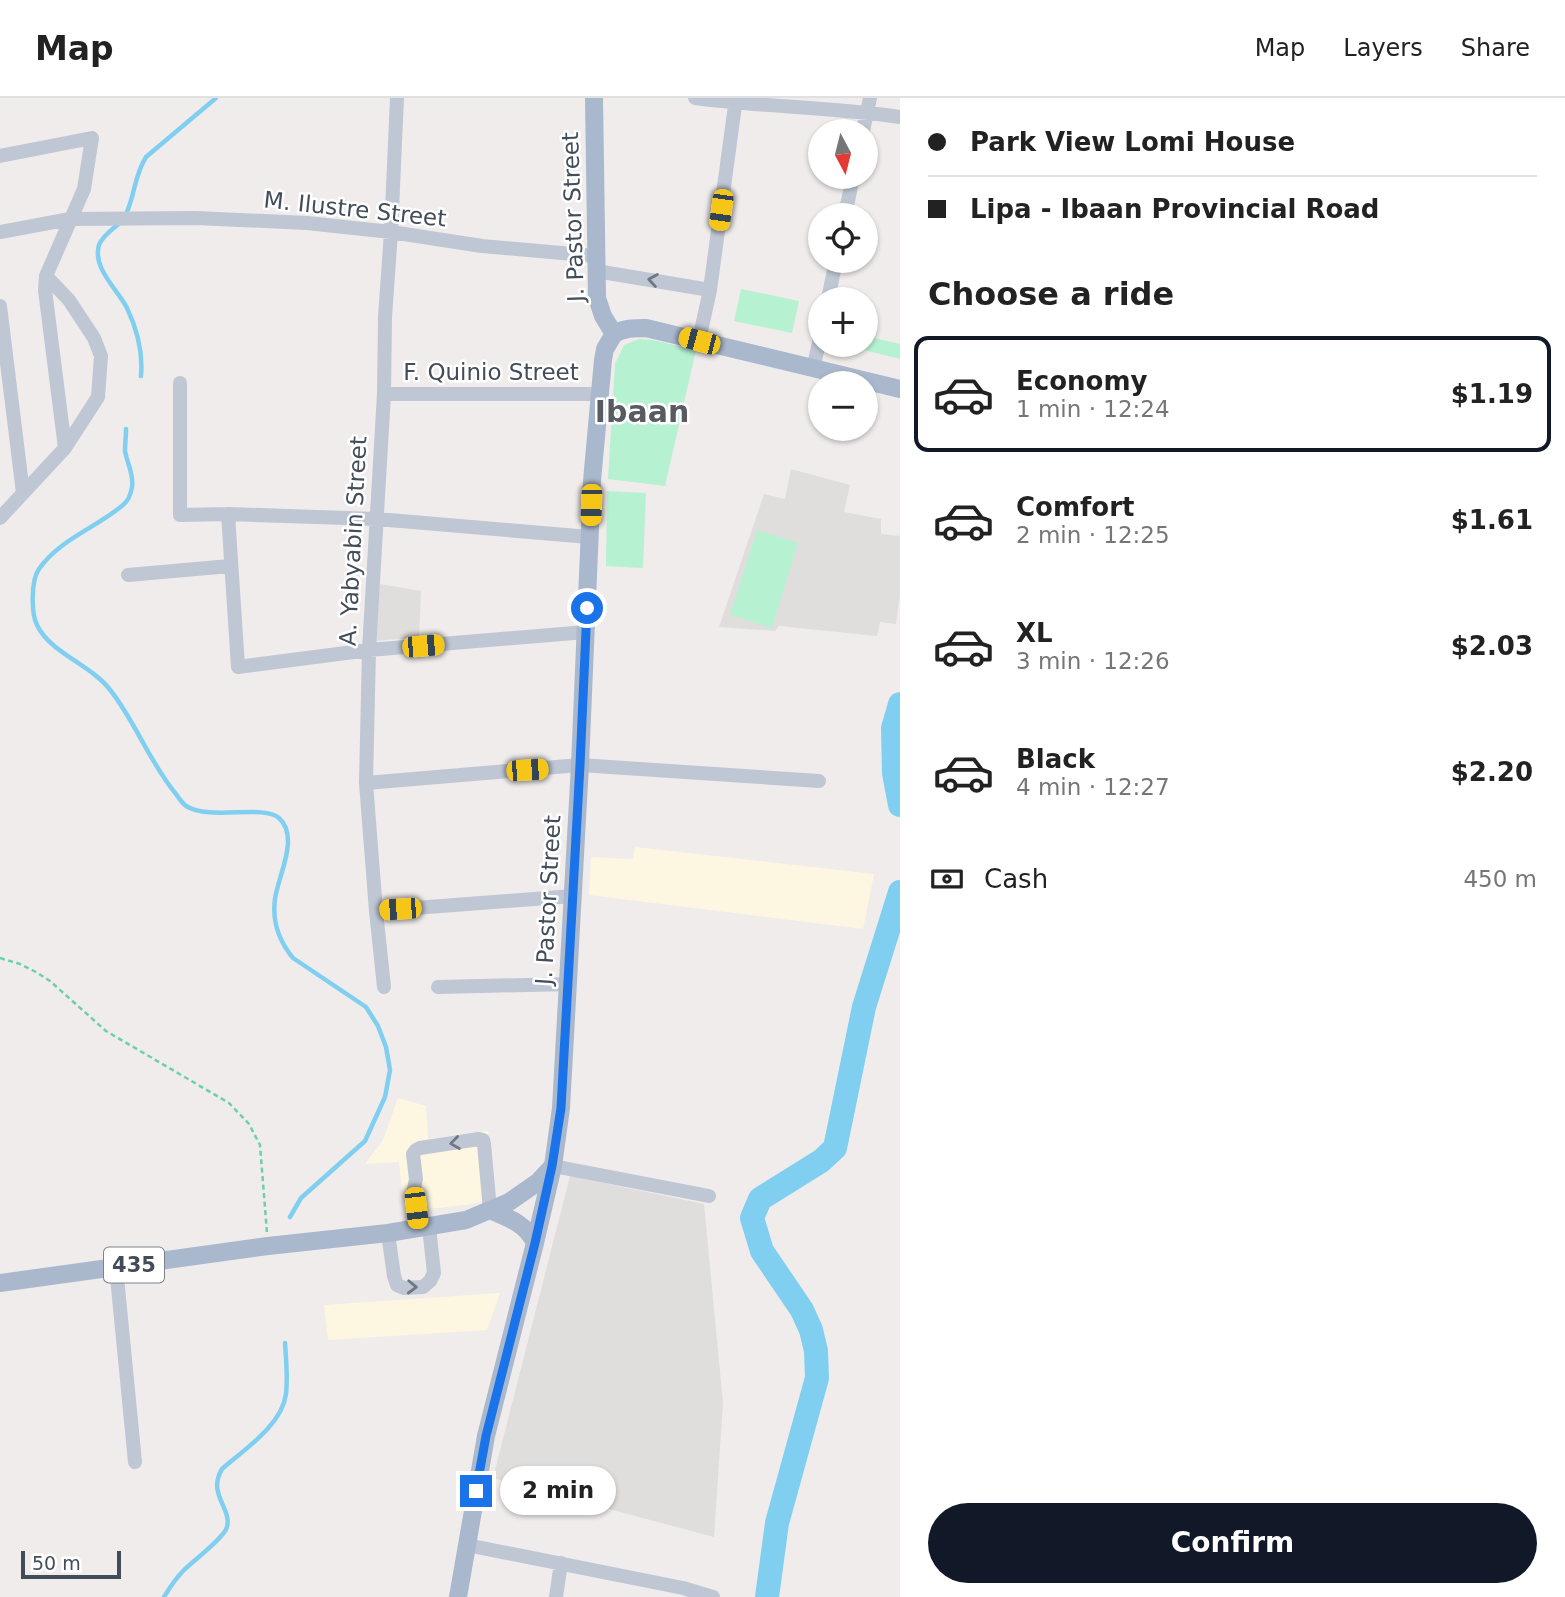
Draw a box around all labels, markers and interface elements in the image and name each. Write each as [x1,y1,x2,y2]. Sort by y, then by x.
text: Map [35,29,114,68]
text: Map [1255,34,1305,62]
text: Layers [1343,34,1423,62]
text: Share [1461,34,1530,62]
north arrow [808,119,878,189]
map controls [808,119,878,441]
text: Park View Lomi House [970,127,1295,157]
street label: J. Pastor Street [557,132,589,304]
street label: M. Ilustre Street [262,186,448,232]
car [708,188,735,232]
text: Lipa - Ibaan Provincial Road [970,194,1379,224]
button: locate [808,203,878,273]
one-way arrow [647,273,659,288]
text: Choose a ride [928,275,1174,313]
button: + [808,287,878,357]
car [676,325,723,357]
street label: F. Quinio Street [403,359,579,385]
icon: car [932,363,995,426]
text: Economy [1016,366,1147,396]
button: − [808,371,878,441]
text: $1.19 [1451,379,1533,409]
district label: Ibaan [595,394,689,429]
text: 1 min · 12:24 [1016,396,1170,422]
street label: A. Yabyabin Street [335,435,371,647]
car [580,484,603,526]
icon: car [932,489,995,552]
text: Comfort [1016,492,1134,522]
text: $1.61 [1451,505,1533,535]
text: 2 min · 12:25 [1016,522,1170,548]
route start [571,592,603,624]
icon: car [932,615,995,678]
text: XL [1016,618,1053,648]
text: $2.03 [1451,631,1533,661]
car [402,634,445,658]
text: 3 min · 12:26 [1016,648,1170,674]
icon: car [932,741,995,804]
text: Black [1016,744,1095,774]
text: $2.20 [1451,757,1533,787]
car [506,758,549,782]
text: 4 min · 12:27 [1016,774,1170,800]
street label: J. Pastor Street [530,814,565,988]
icon: cash [928,860,966,898]
text: Cash [984,864,1048,894]
text: 450 m [1463,866,1537,892]
car [379,897,422,921]
one-way arrow [449,1135,461,1150]
car [404,1186,429,1230]
road number: 435 [104,1248,164,1282]
one-way arrow [406,1279,417,1294]
callout: 2 min [500,1466,616,1516]
route end [460,1475,492,1507]
text: 2 min [522,1477,594,1503]
button: Confirm [928,1503,1537,1583]
scale bar [21,1548,121,1580]
text: 50 m [32,1552,81,1574]

